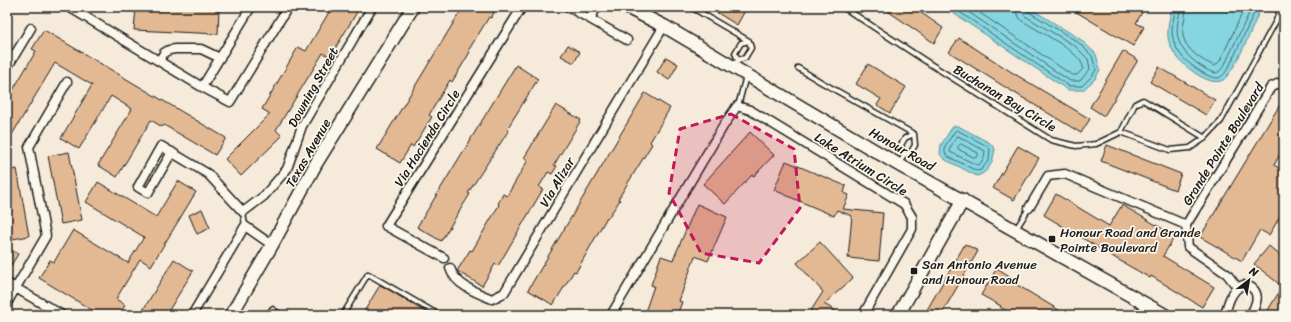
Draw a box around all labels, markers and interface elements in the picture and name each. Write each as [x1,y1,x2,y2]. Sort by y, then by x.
street label: Downing Street [281,42,345,132]
street label: Buchanan Bay Circle [949,58,1061,138]
street label: Grande Pointe Boulevard [1176,77,1271,210]
street label: Via Hacienda Circle [388,84,466,191]
street label: Texas Avenue [279,114,337,192]
street label: Honour Road [865,121,940,178]
street label: Lake Atrium Circle [810,126,912,202]
street label: Via Alizar [533,152,581,212]
place label: Honour Road and Grande Pointe Boulevard [1060,221,1201,259]
marker: Honour Road and Grande Pointe Boulevard [1047,234,1057,244]
place label: San Antonio Avenue and Honour Road [922,253,1037,291]
north arrow [1229,260,1269,300]
text: N [1245,261,1262,282]
marker: San Antonio Avenue and Honour Road [909,266,919,276]

